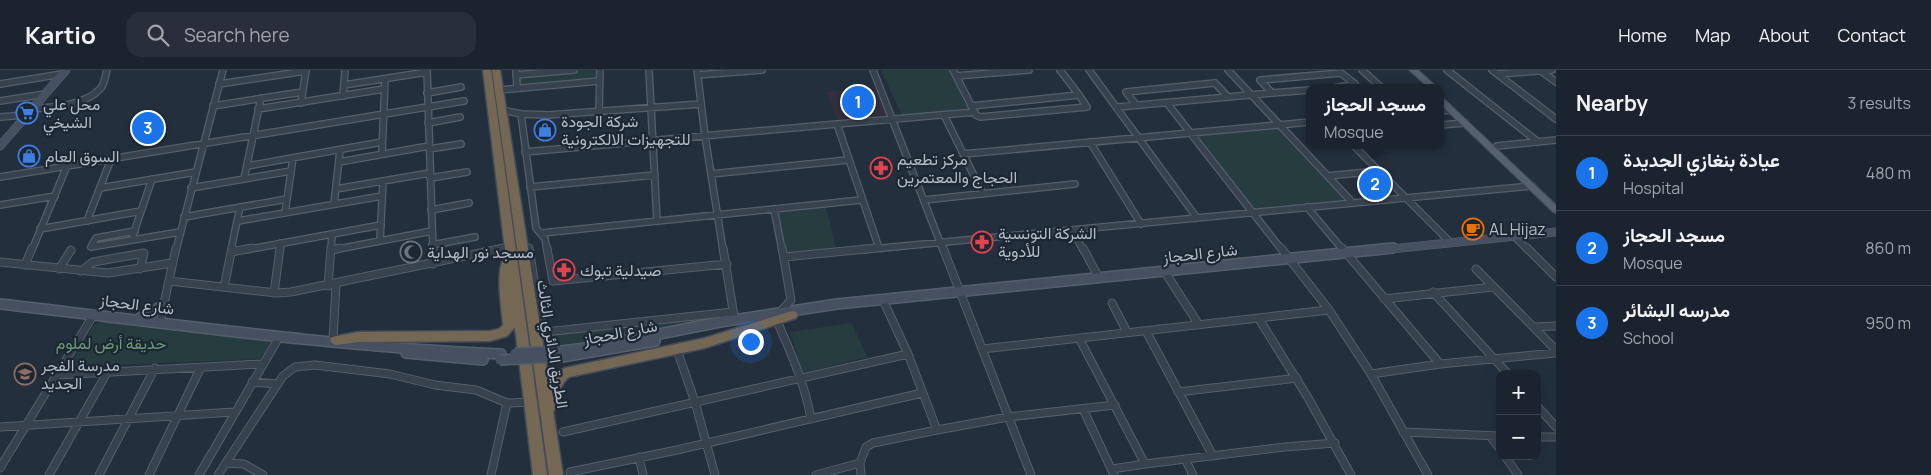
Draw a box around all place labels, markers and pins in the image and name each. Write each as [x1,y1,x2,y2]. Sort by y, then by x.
pin: 1 [842,83,874,121]
place label: محل علي الشيخي [43,93,100,136]
supermarket icon: محل علي الشيخي [15,101,39,125]
pin: 3 [132,109,164,147]
place label: شركة الجودة للتجهيزات الالكترونية [561,110,691,150]
shop icon: شركة الجودة للتجهيزات الالكترونية [533,118,557,142]
shop icon: السوق العام [17,144,41,168]
place label: السوق العام [45,145,119,167]
place label: مركز تطعيم الحجاج والمعتمرين [897,148,1017,189]
pharmacy icon: مركز تطعيم الحجاج والمعتمرين [869,156,893,180]
pin: 2 [1359,165,1391,203]
cafe icon: AL Hijaz [1461,217,1485,241]
place label: AL Hijaz [1489,218,1546,240]
place label: الشركة التونسية للأدوية [998,222,1096,262]
pharmacy icon: الشركة التونسية للأدوية [970,230,994,254]
mosque icon: مسجد نور الهداية [399,240,423,264]
place label: مسجد نور الهداية [427,241,534,263]
pharmacy icon: صيدلية تبوك [552,258,576,282]
place label: صيدلية تبوك [580,259,661,281]
place label: مدرسة الفجر الجديد [40,354,120,394]
school or university icon: مدرسة الفجر الجديد [13,362,37,386]

